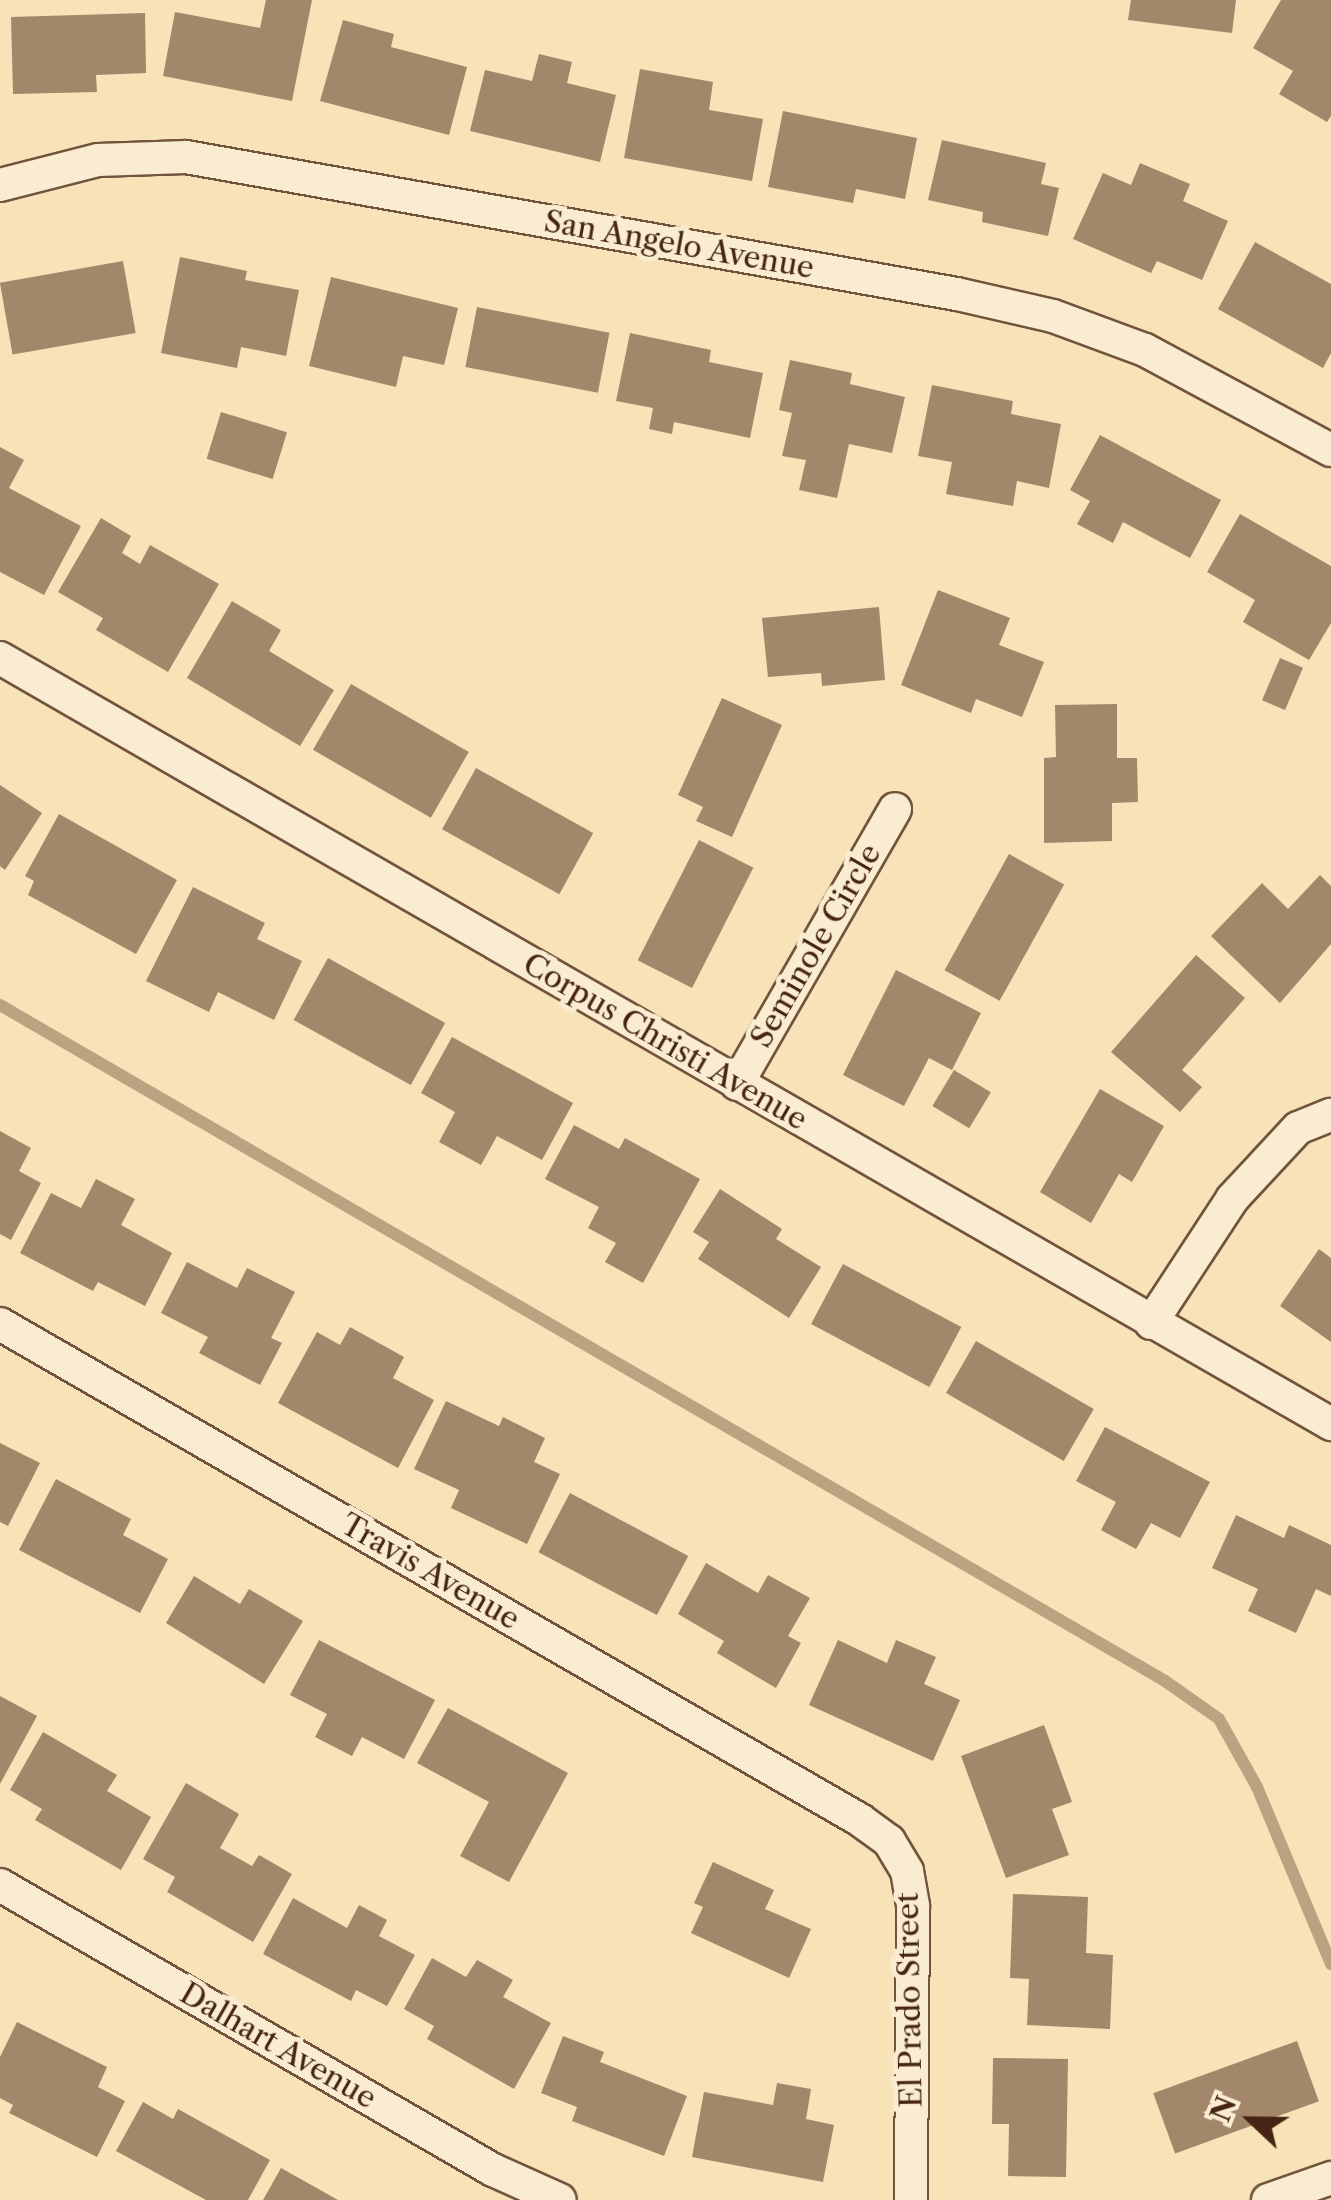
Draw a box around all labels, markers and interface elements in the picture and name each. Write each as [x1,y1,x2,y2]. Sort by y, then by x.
street label: San Angelo Avenue [540,203,818,287]
street label: Seminole Circle [743,838,889,1054]
street label: Corpus Christi Avenue [516,946,814,1138]
street label: Travis Avenue [334,1506,526,1638]
street label: El Prado Street [890,1892,930,2108]
street label: Dalhart Avenue [173,1975,383,2117]
north arrow [1201,2070,1301,2170]
text: N [1203,2091,1244,2126]

